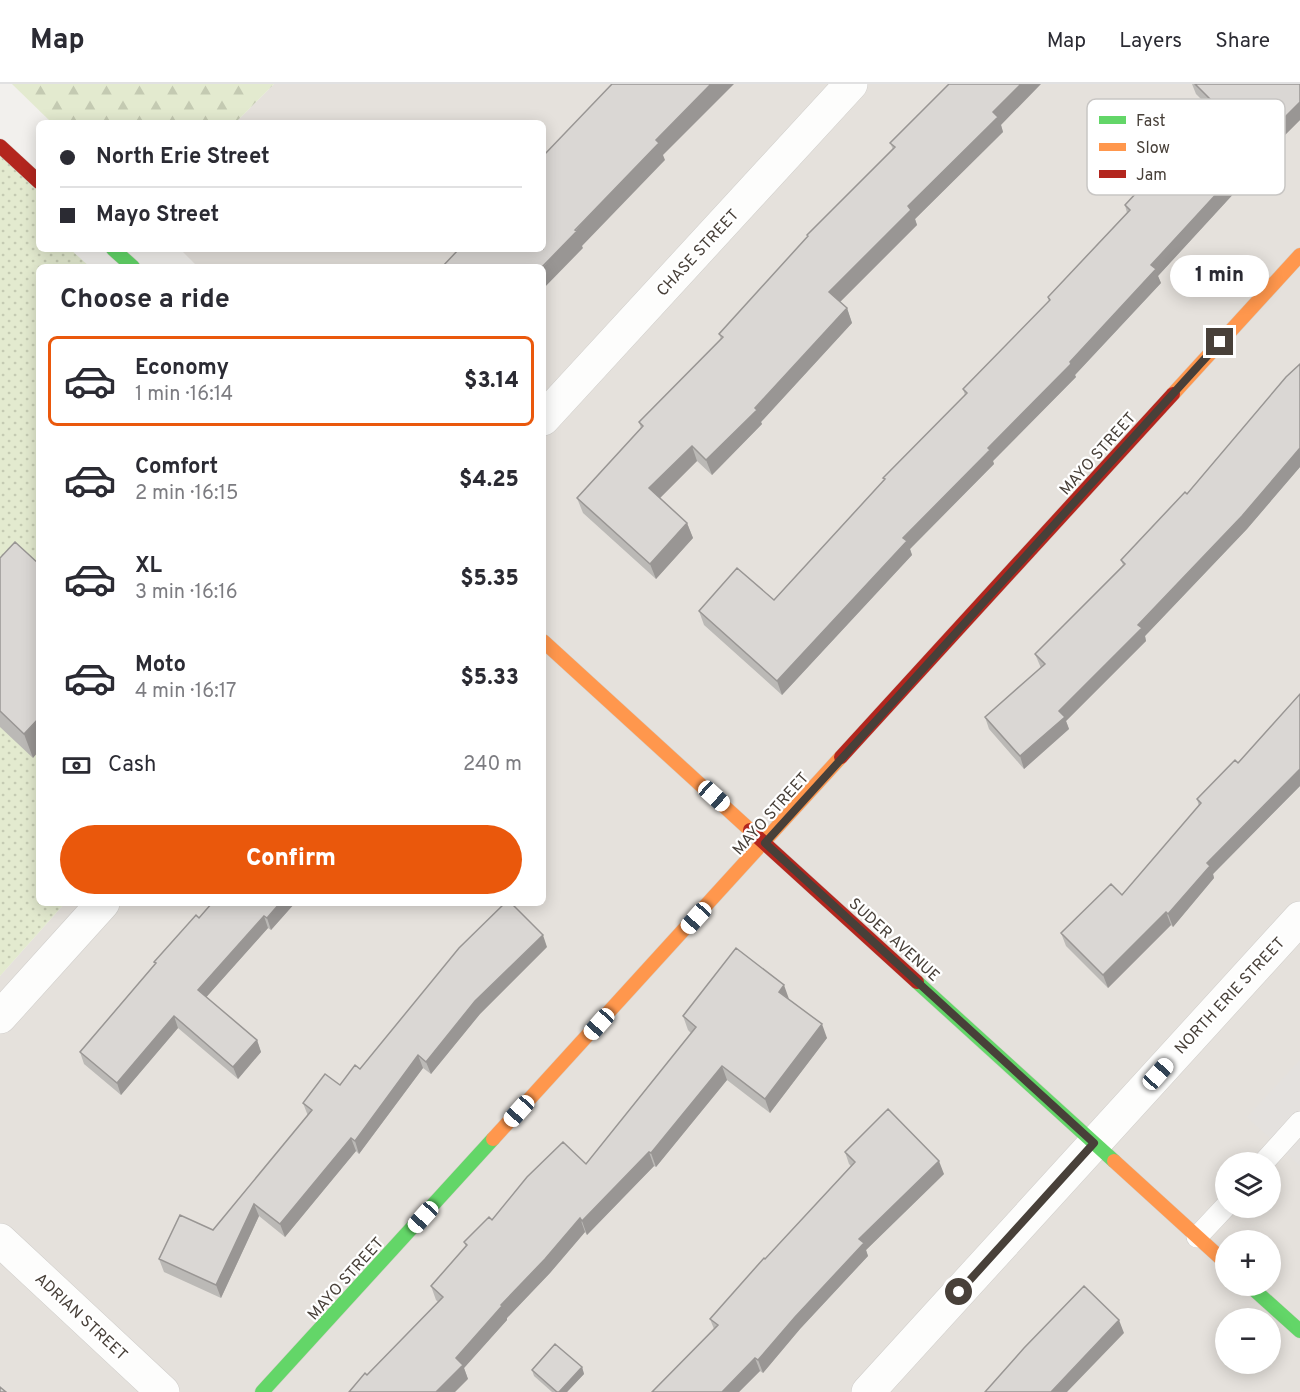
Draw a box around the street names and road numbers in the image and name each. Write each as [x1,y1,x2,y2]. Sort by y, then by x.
street label: CHASE STREET [653,206,744,301]
street label: MAYO STREET [1056,409,1141,500]
street label: MAYO STREET [729,769,814,860]
street label: SUDER AVENUE [844,894,943,987]
street label: NORTH ERIE STREET [1171,934,1290,1059]
street label: MAYO STREET [304,1234,389,1325]
street label: ADRIAN STREET [30,1269,131,1366]

